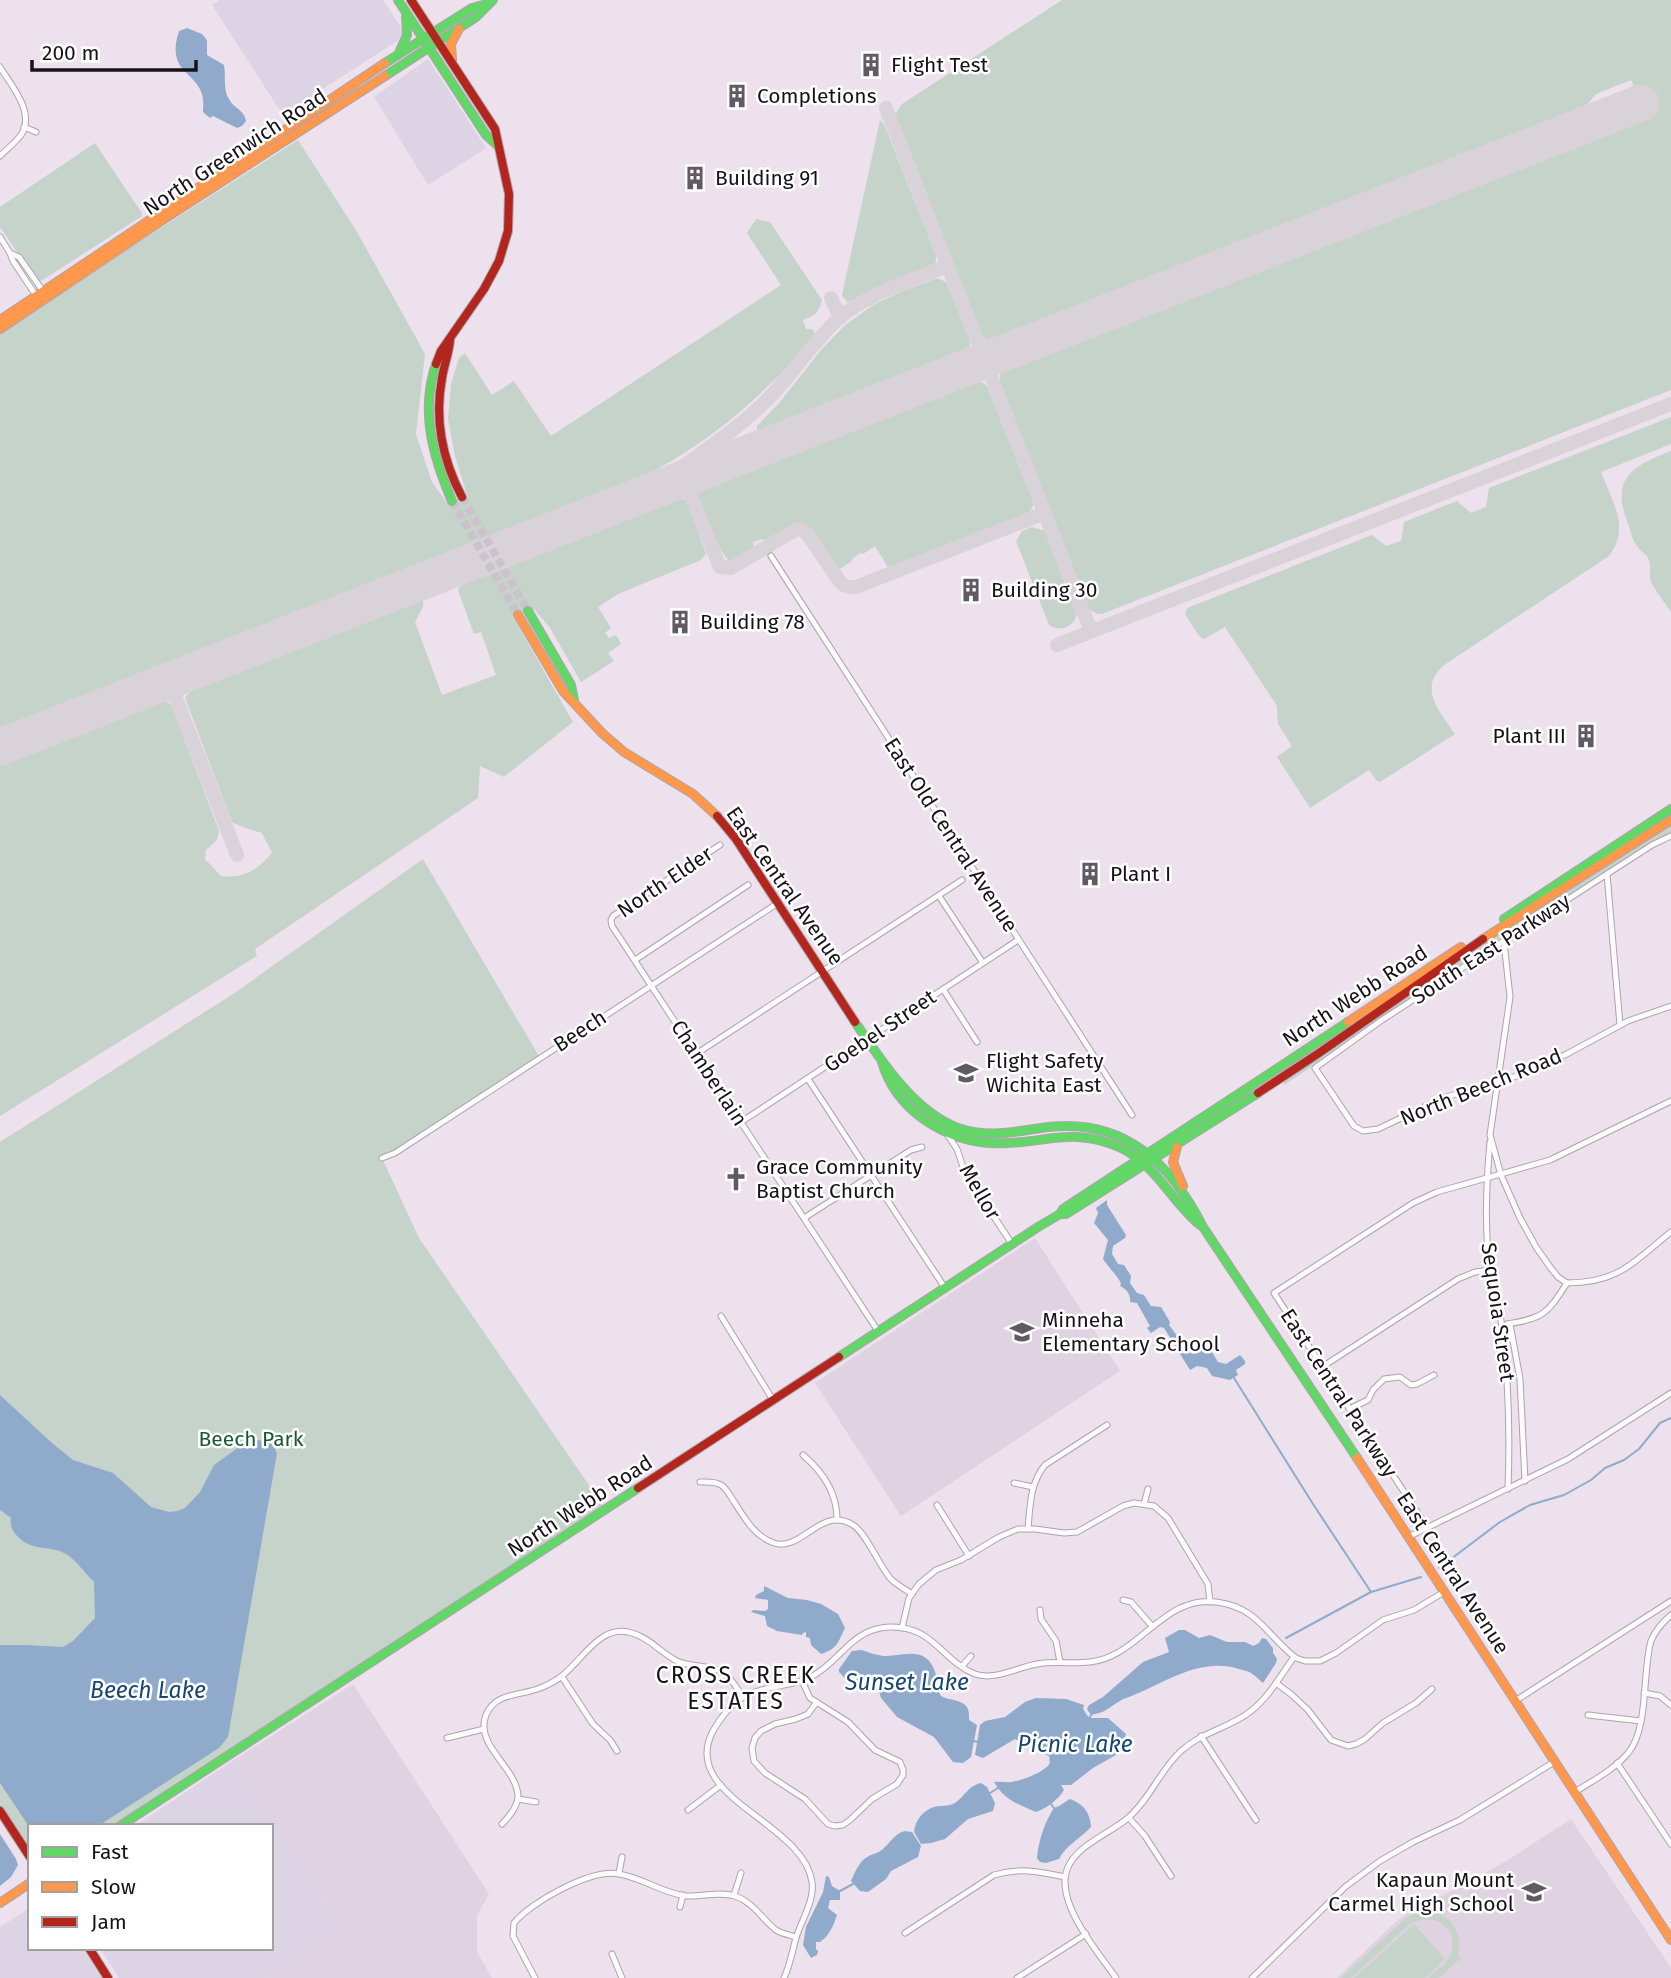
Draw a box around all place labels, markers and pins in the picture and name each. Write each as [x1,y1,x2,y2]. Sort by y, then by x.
building icon: Flight Test [857,51,885,79]
place label: Flight Test [891,52,989,78]
building icon: Completions [723,82,751,110]
place label: Completions [757,83,877,109]
building icon: Building 91 [681,164,709,192]
place label: Building 91 [715,165,819,191]
building icon: Building 30 [957,576,985,604]
place label: Building 30 [991,577,1097,603]
building icon: Building 78 [666,608,694,636]
place label: Building 78 [700,609,805,635]
building icon: Plant III [1572,722,1600,750]
place label: Plant III [1493,723,1566,749]
building icon: Plant I [1076,860,1104,888]
place label: Plant I [1110,861,1171,887]
place label: Flight Safety Wichita East [986,1048,1104,1098]
school or university icon: Flight Safety Wichita East [952,1059,980,1087]
place label: Grace Community Baptist Church [756,1154,923,1204]
church icon: Grace Community Baptist Church [722,1165,750,1193]
place label: Minneha Elementary School [1042,1307,1220,1357]
school or university icon: Minneha Elementary School [1008,1318,1036,1346]
place label: Kapaun Mount Carmel High School [1328,1867,1514,1917]
school or university icon: Kapaun Mount Carmel High School [1520,1878,1548,1906]

